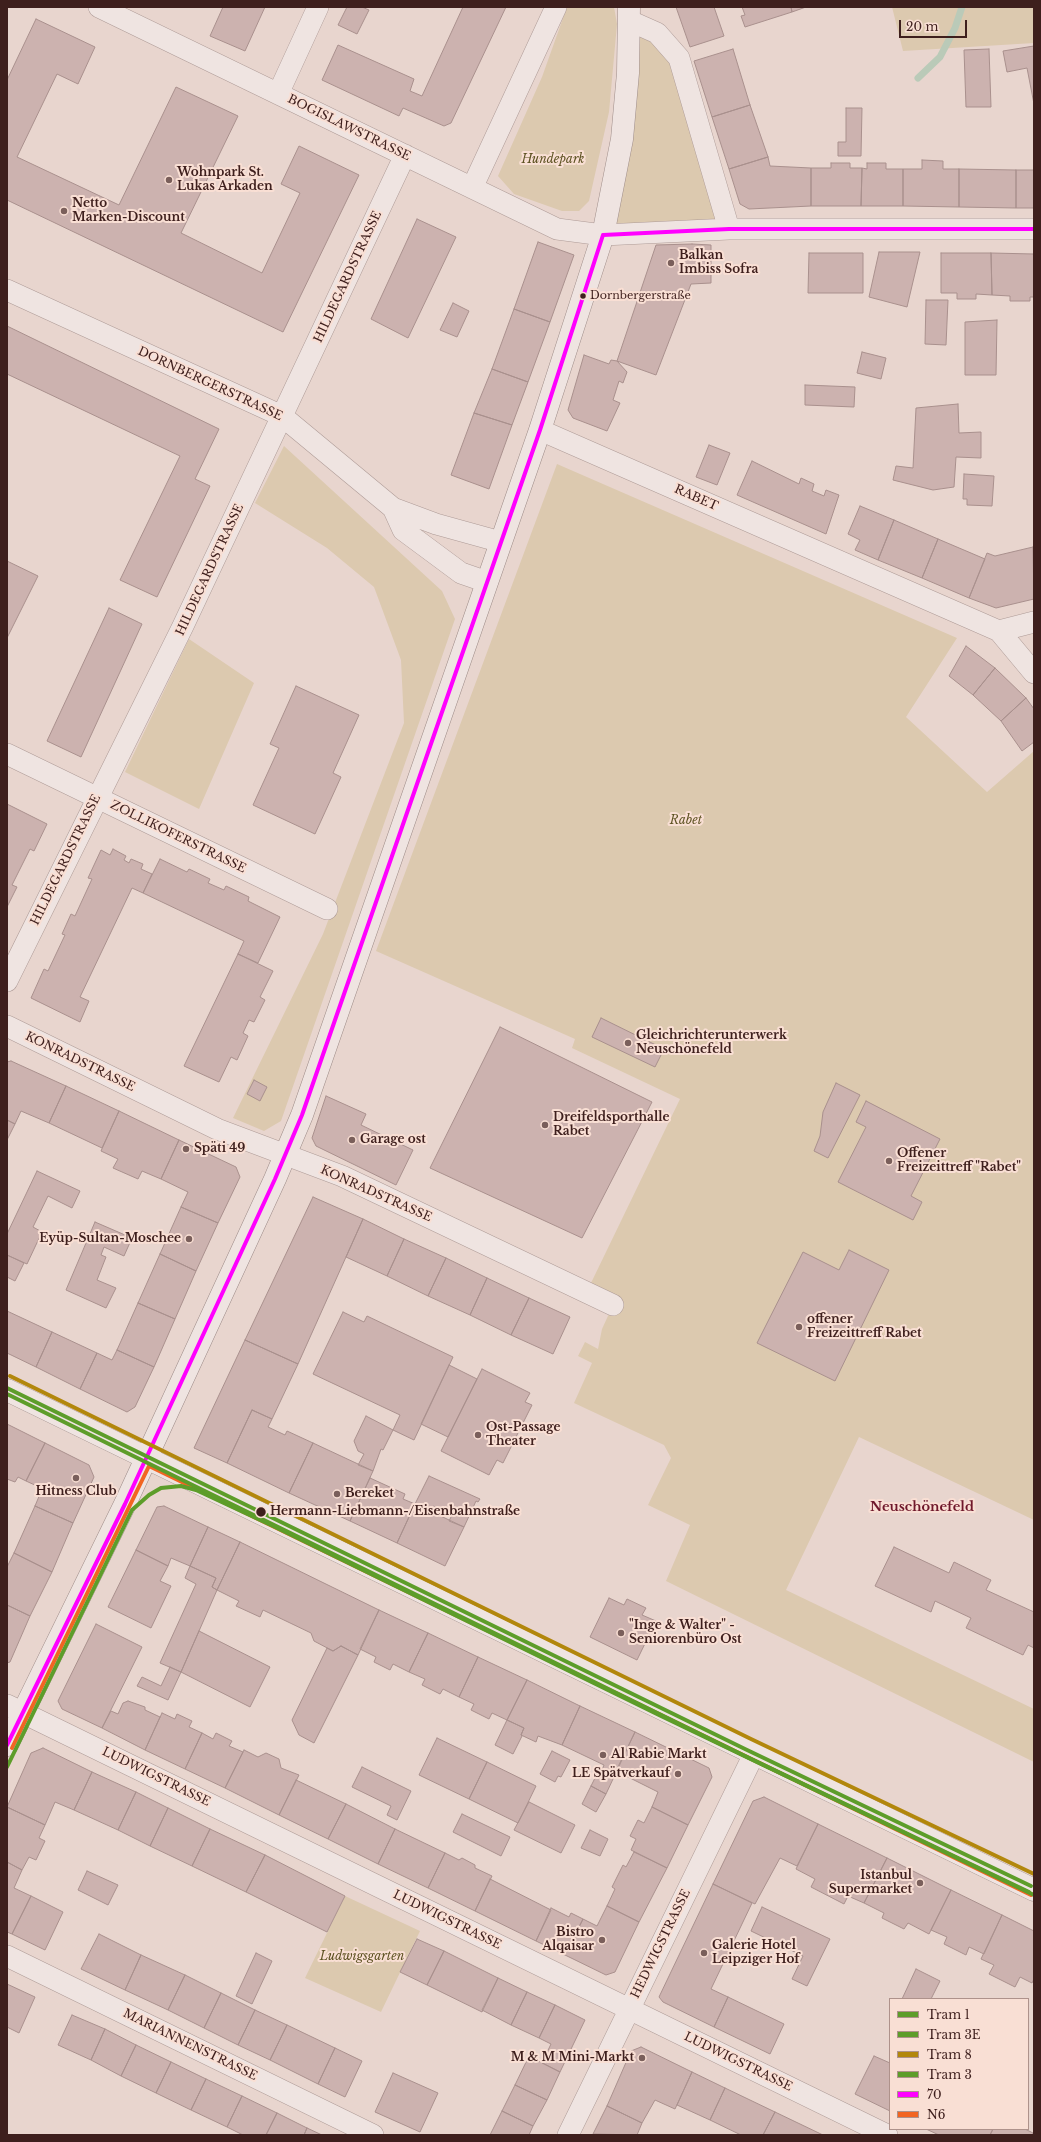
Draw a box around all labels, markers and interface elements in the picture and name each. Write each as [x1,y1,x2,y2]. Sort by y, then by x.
scale bar [901,12,969,38]
text: 20 m [906,19,938,34]
street label: BOGISLAWSTRASSE [285,92,413,164]
park label: Hundepark [521,153,585,167]
place label: Wohnpark St. Lukas Arkaden [177,166,273,194]
marker: Wohnpark St. Lukas Arkaden [164,175,174,185]
place label: Netto Marken-Discount [72,197,185,225]
marker: Netto Marken-Discount [59,206,69,216]
street label: HILDEGARDSTRASSE [311,209,385,345]
place label: Balkan Imbiss Sofra [679,249,758,277]
marker: Balkan Imbiss Sofra [666,258,676,268]
place label: Dornbergerstraße [590,289,691,303]
marker: Dornbergerstraße [578,291,588,301]
street label: DORNBERGERSTRASSE [135,344,285,424]
street label: RABET [672,482,720,514]
street label: HILDEGARDSTRASSE [173,502,247,638]
street label: HILDEGARDSTRASSE [28,792,104,928]
street label: ZOLLIKOFERSTRASSE [108,798,248,876]
park label: Rabet [670,814,702,828]
street label: KONRADSTRASSE [23,1029,137,1095]
place label: Gleichrichterunterwerk Neuschönefeld [636,1029,787,1057]
marker: Gleichrichterunterwerk Neuschönefeld [623,1038,633,1048]
place label: Dreifeldsporthalle Rabet [553,1111,669,1139]
marker: Dreifeldsporthalle Rabet [540,1120,550,1130]
place label: Garage ost [360,1133,426,1147]
marker: Garage ost [347,1135,357,1145]
place label: Späti 49 [194,1142,245,1156]
marker: Späti 49 [181,1144,191,1154]
place label: Offener Freizeittreff "Rabet" [897,1147,1021,1175]
marker: Offener Freizeittreff "Rabet" [884,1156,894,1166]
street label: KONRADSTRASSE [318,1163,434,1225]
place label: Eyüp-Sultan-Moschee [39,1232,181,1246]
marker: Eyüp-Sultan-Moschee [184,1234,194,1244]
place label: offener Freizeittreff Rabet [807,1313,922,1341]
marker: offener Freizeittreff Rabet [794,1322,804,1332]
place label: Ost-Passage Theater [486,1421,560,1449]
marker: Ost-Passage Theater [473,1430,483,1440]
marker: Hitness Club [71,1473,81,1483]
place label: Hitness Club [35,1485,117,1499]
place label: Bereket [345,1487,394,1501]
marker: Bereket [332,1489,342,1499]
district label: Neuschönefeld [870,1499,974,1515]
marker: Hermann-Liebmann-/Eisenbahnstraße [254,1505,268,1519]
place label: Hermann-Liebmann-/Eisenbahnstraße [270,1505,520,1519]
place label: "Inge & Walter" - Seniorenbüro Ost [629,1619,742,1647]
marker: "Inge & Walter" - Seniorenbüro Ost [616,1628,626,1638]
street label: LUDWIGSTRASSE [100,1745,212,1809]
place label: Al Rabie Markt [611,1748,707,1762]
marker: Al Rabie Markt [598,1750,608,1760]
place label: LE Spätverkauf [572,1767,670,1781]
marker: LE Spätverkauf [673,1769,683,1779]
place label: Istanbul Supermarket [829,1869,912,1897]
marker: Istanbul Supermarket [915,1878,925,1888]
street label: HEDWIGSTRASSE [628,1887,694,2001]
street label: LUDWIGSTRASSE [391,1888,503,1952]
place label: Bistro Alqaisar [542,1926,594,1954]
marker: Bistro Alqaisar [597,1935,607,1945]
place label: Galerie Hotel Leipziger Hof [712,1939,800,1967]
marker: Galerie Hotel Leipziger Hof [699,1948,709,1958]
park label: Ludwigsgarten [320,1950,404,1964]
legend [889,1998,1029,2130]
street label: MARIANNENSTRASSE [121,2006,259,2084]
text: Tram 1 [927,2007,970,2022]
text: Tram 3E [927,2027,981,2042]
street label: LUDWIGSTRASSE [682,2030,794,2094]
text: Tram 8 [927,2047,972,2062]
place label: M & M Mini-Markt [511,2051,634,2065]
marker: M & M Mini-Markt [637,2053,647,2063]
text: Tram 3 [927,2067,972,2082]
text: 70 [927,2087,942,2102]
text: N6 [927,2107,946,2122]

